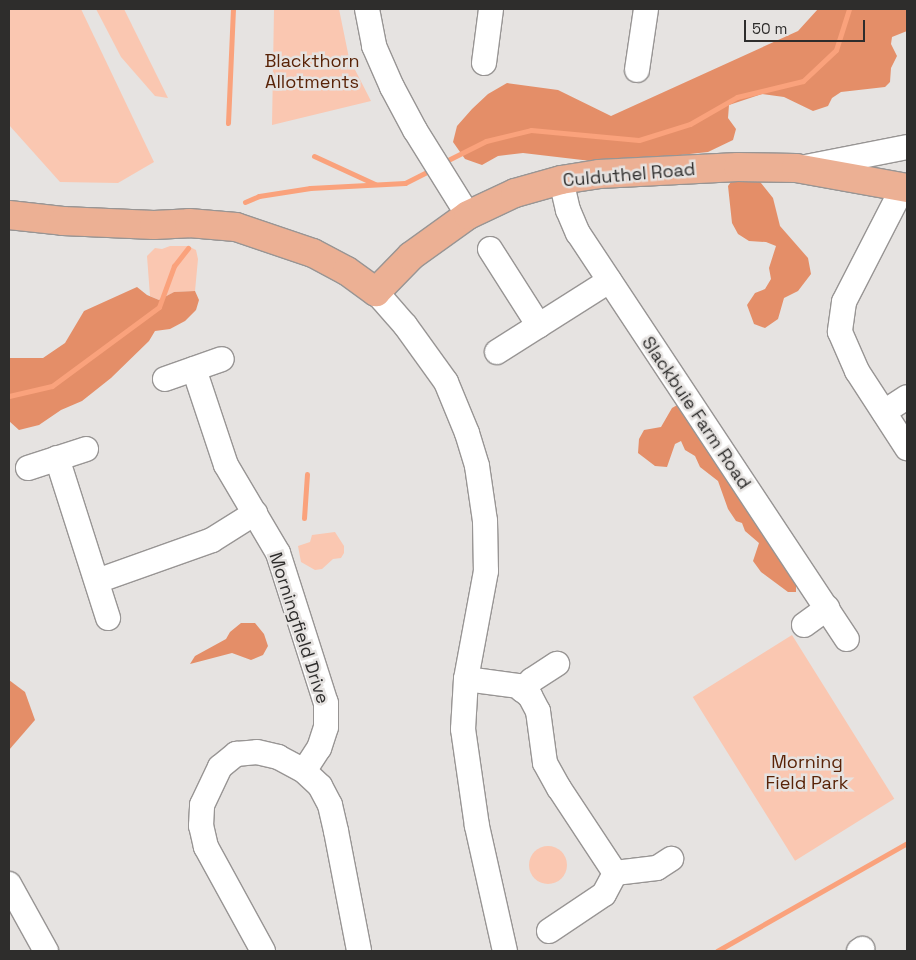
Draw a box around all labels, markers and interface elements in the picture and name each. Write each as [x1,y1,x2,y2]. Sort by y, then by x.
scale bar [746,10,867,42]
text: 50 m [752,19,787,38]
park label: Blackthorn Allotments [264,51,360,94]
street label: Culduthel Road [562,158,696,192]
street label: Slackbuie Farm Road [637,333,755,493]
street label: Morningfield Drive [264,550,334,706]
park label: Morning Field Park [766,752,848,794]

